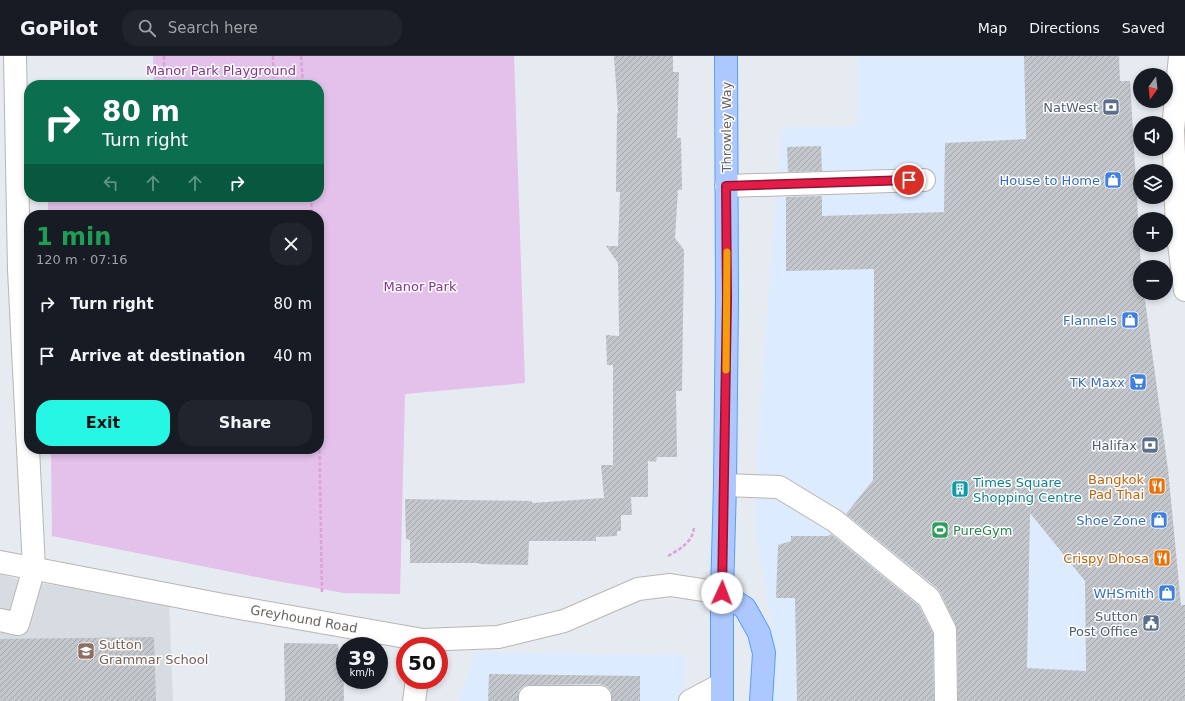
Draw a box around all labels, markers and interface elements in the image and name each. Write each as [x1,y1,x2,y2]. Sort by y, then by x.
search box [122,10,402,46]
text: GoPilot [20,17,98,39]
icon: search [136,17,158,39]
text: Search here [168,19,258,37]
text: Map [978,20,1007,36]
text: Directions [1029,20,1100,36]
text: Saved [1122,20,1165,36]
park label: Manor Park Playground [146,63,296,78]
north arrow [1133,68,1173,108]
map controls [1133,68,1173,300]
street label: Throwley Way [719,81,734,173]
text: 80 m [102,95,180,128]
icon: right [36,96,88,148]
bank icon: NatWest [1101,97,1121,117]
place label: NatWest [1043,100,1098,115]
button: sound [1133,116,1173,156]
text: Turn right [102,129,188,150]
pin [892,163,926,197]
button: layers [1133,164,1173,204]
icon: arrive [898,169,920,191]
shop icon: House to Home [1103,170,1123,190]
icon: left [100,172,122,194]
icon: ahead [142,172,164,194]
icon: ahead [184,172,206,194]
icon: right [226,172,248,194]
place label: House to Home [1000,173,1100,188]
button: + [1133,212,1173,252]
text: 1 min [36,223,111,251]
button: close [270,223,312,265]
text: 120 m · 07:16 [36,252,127,267]
button: − [1133,260,1173,300]
park label: Manor Park [384,279,457,294]
icon: right [36,293,58,315]
text: Turn right [70,295,154,313]
text: 80 m [274,295,312,313]
shop icon: Flannels [1120,310,1140,330]
place label: Flannels [1063,313,1117,328]
icon: arrive [36,345,58,367]
text: Arrive at destination [70,347,245,365]
text: 40 m [274,347,312,365]
supermarket icon: TK Maxx [1128,372,1148,392]
place label: TK Maxx [1069,375,1125,390]
button: Exit [36,400,170,446]
button: Share [178,400,312,446]
bank icon: Halifax [1140,435,1160,455]
place label: Halifax [1092,438,1137,453]
place label: Bangkok Pad Thai [1088,472,1144,502]
place label: Times Square Shopping Centre [972,475,1082,505]
restaurant icon: Bangkok Pad Thai [1147,476,1167,496]
building icon: Times Square Shopping Centre [950,479,970,499]
shop icon: Shoe Zone [1149,510,1169,530]
place label: Shoe Zone [1076,513,1146,528]
sports icon: PureGym [930,520,950,540]
place label: PureGym [953,523,1012,538]
restaurant icon: Crispy Dhosa [1152,548,1172,568]
place label: Crispy Dhosa [1063,551,1149,566]
position arrow [701,572,743,614]
shop icon: WHSmith [1157,583,1177,603]
place label: WHSmith [1094,586,1154,601]
street label: Greyhound Road [249,602,359,636]
place label: Sutton Post Office [1069,609,1138,639]
public building icon: Sutton Post Office [1141,613,1161,633]
place label: Sutton Grammar School [99,637,208,667]
speed limit sign: 50 [396,637,448,689]
school or university icon: Sutton Grammar School [76,641,96,661]
text: 39 [348,646,376,670]
text: km/h [349,667,375,678]

